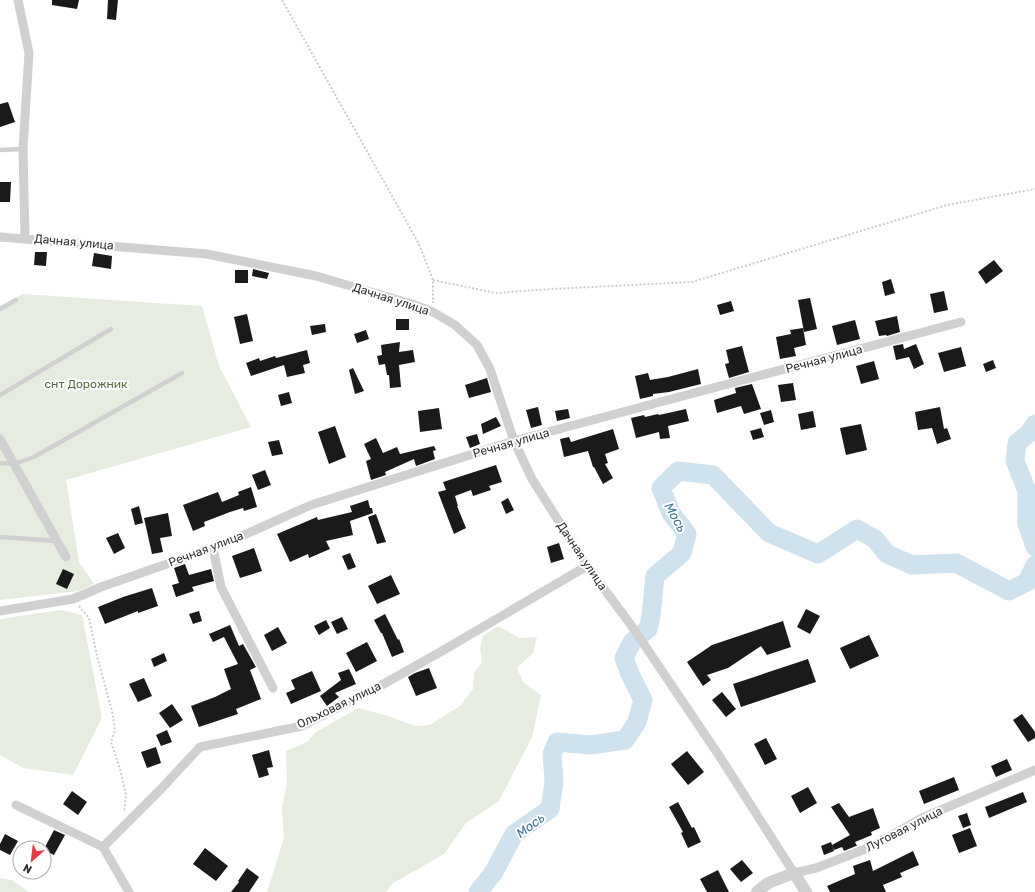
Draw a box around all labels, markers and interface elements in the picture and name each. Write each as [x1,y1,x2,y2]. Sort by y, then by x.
street label: Дачная улица [34,232,114,252]
street label: Дачная улица [351,280,431,318]
street label: Речная улица [784,342,864,376]
park label: снт Дорожник [44,377,128,391]
street label: Речная улица [471,425,551,461]
water label: Мось [661,500,690,535]
street label: Дачная улица [554,519,610,593]
street label: Речная улица [167,528,245,570]
street label: Ольховая улица [295,679,383,731]
street label: Луговая улица [863,804,945,854]
water label: Мось [513,810,548,841]
north arrow [12,840,52,880]
text: N [21,861,34,876]

